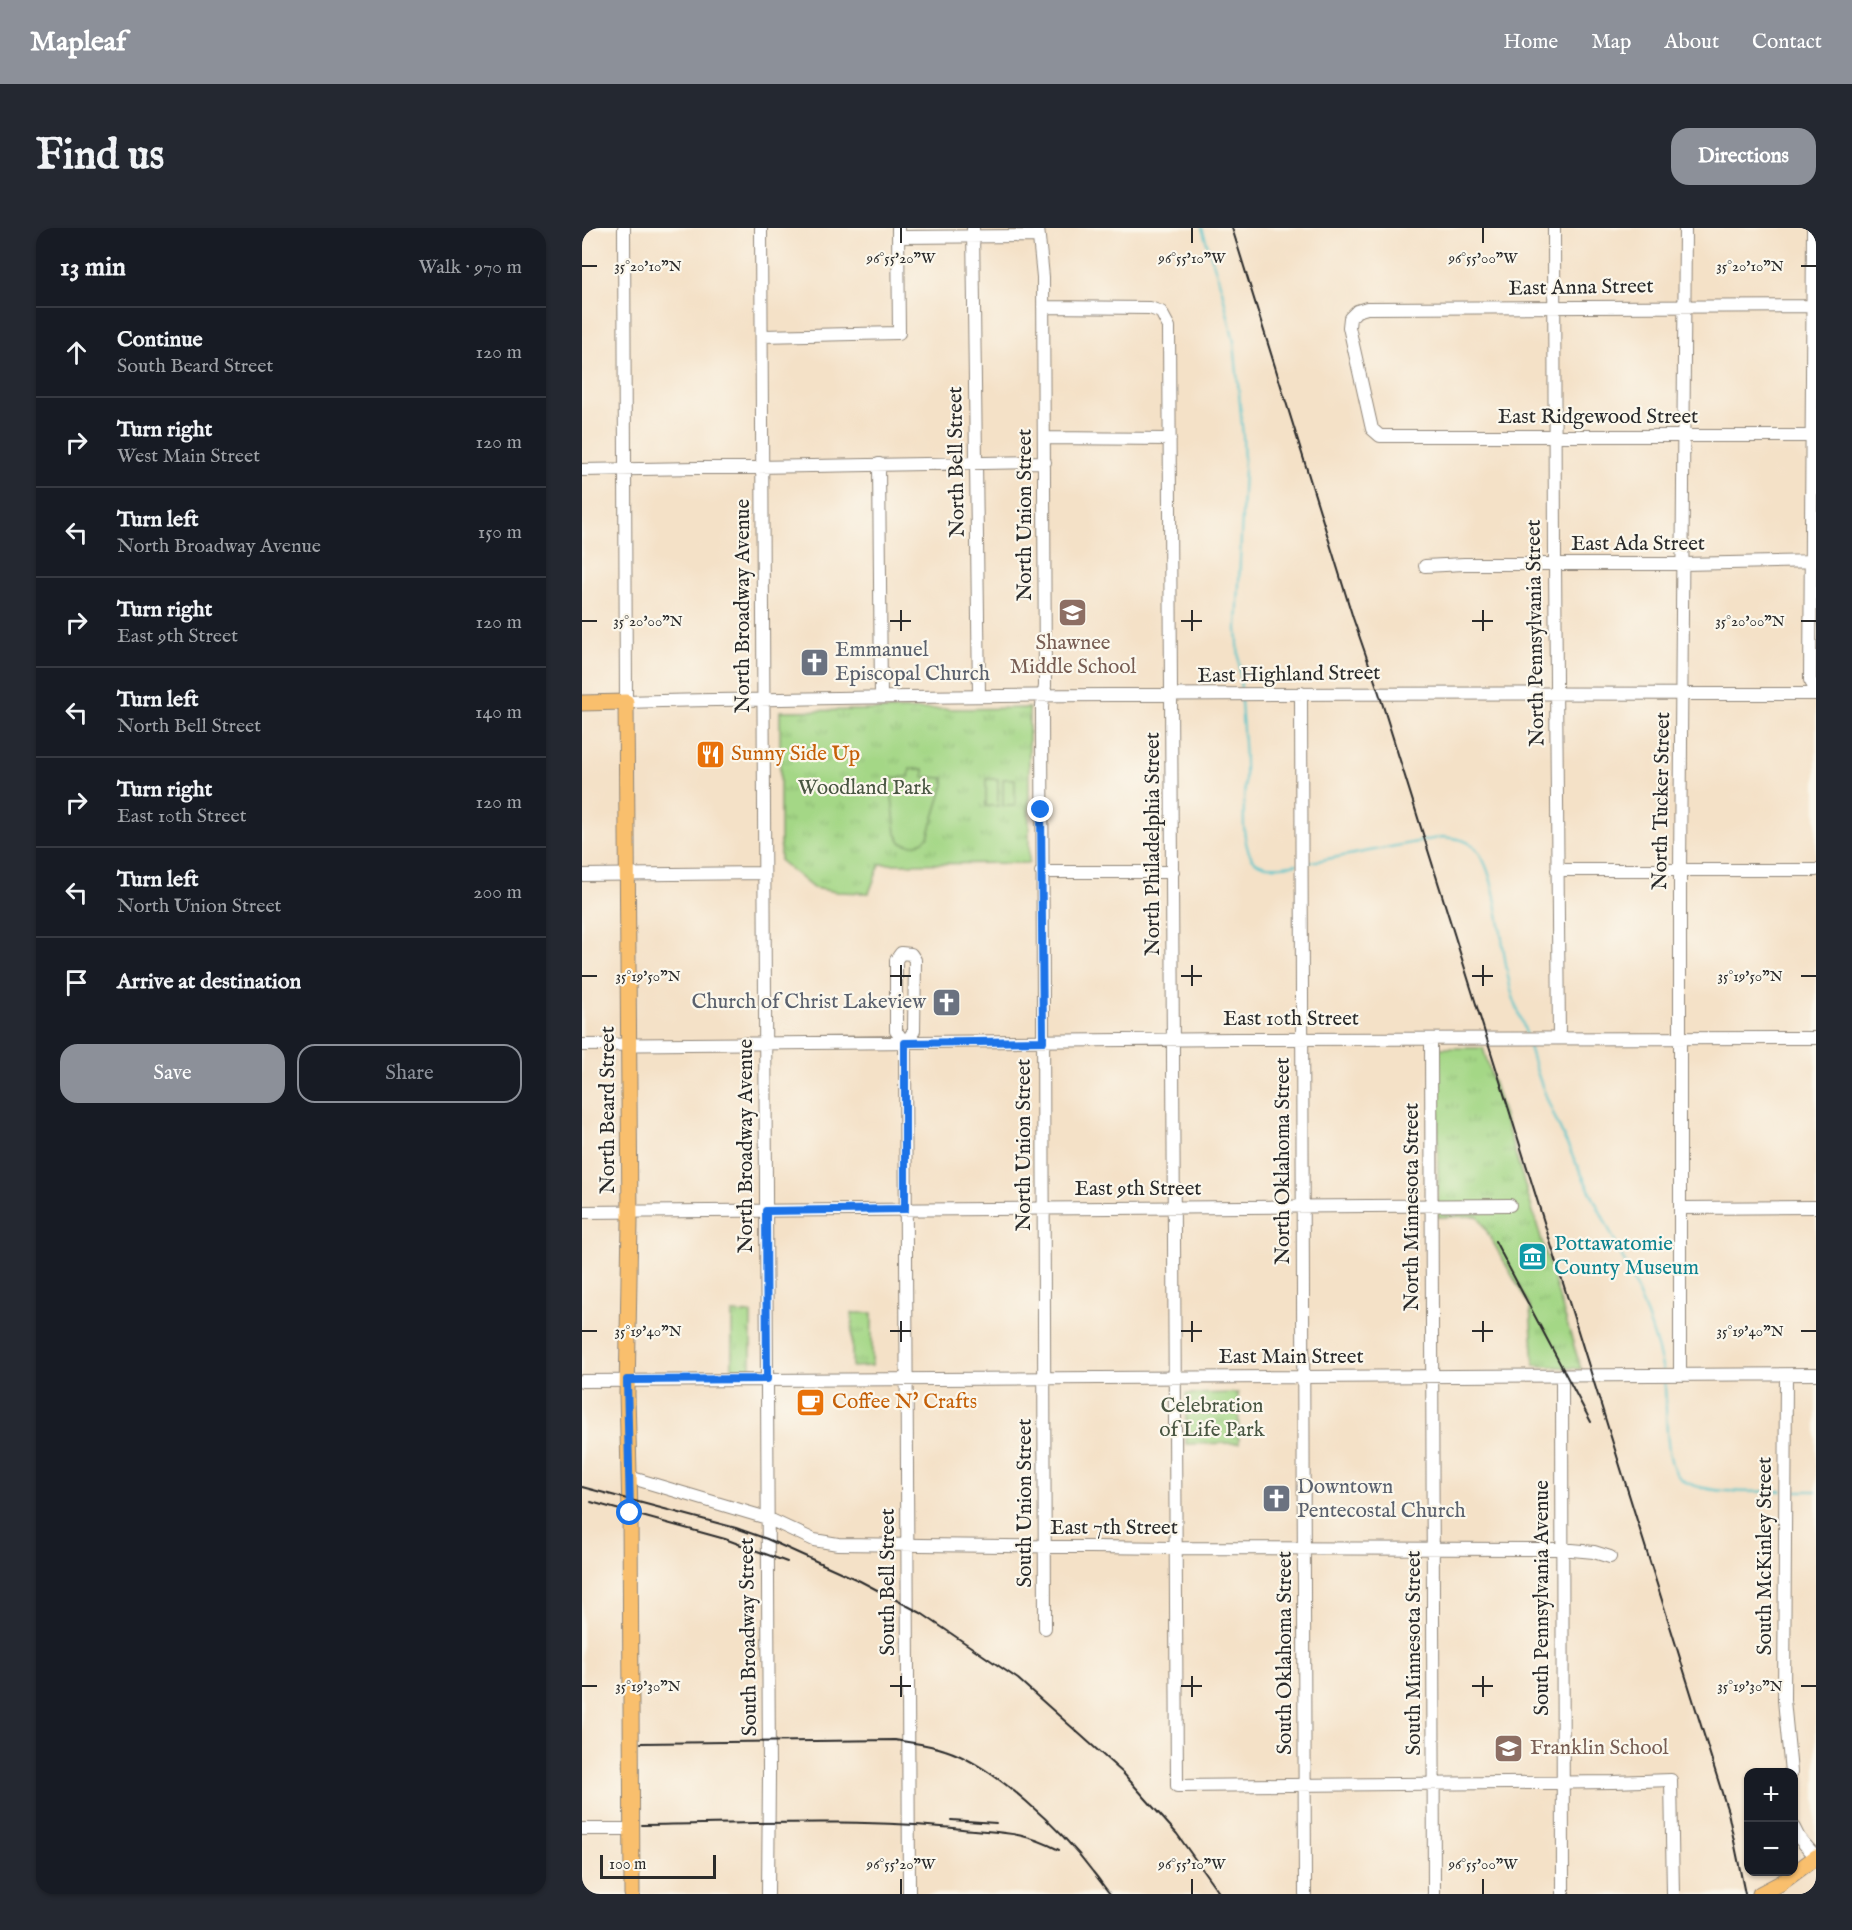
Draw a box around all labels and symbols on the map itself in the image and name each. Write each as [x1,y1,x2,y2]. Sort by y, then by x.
text: 96°55'20"W [866,249,936,268]
text: 96°55'10"W [1157,249,1226,268]
text: 96°55'00"W [1447,249,1518,268]
text: 35°20'10"N [614,257,682,276]
text: 35°20'10"N [1716,257,1784,276]
street label: East Anna Street [1508,273,1654,303]
street label: North Bell Street [942,386,972,538]
street label: East Ridgewood Street [1498,404,1698,431]
street label: North Union Street [1012,429,1039,601]
street label: North Broadway Avenue [730,499,757,713]
street label: North Pennsylvania Street [1521,519,1551,747]
street label: East Ada Street [1571,531,1705,558]
school or university icon: Shawnee Middle School [1057,596,1089,628]
text: 35°20'00"N [613,612,683,631]
text: 35°20'00"N [1715,612,1785,631]
place label: Shawnee Middle School [1010,630,1137,681]
place label: Emmanuel Episcopal Church [835,637,990,688]
church icon: Emmanuel Episcopal Church [798,646,830,678]
street label: East Highland Street [1197,660,1381,690]
street label: North Tucker Street [1647,712,1677,890]
street label: North Philadelphia Street [1140,732,1167,956]
restaurant icon: Sunny Side Up [694,738,726,770]
place label: Sunny Side Up [731,741,860,768]
park label: Woodland Park [798,775,933,802]
route end [1027,796,1053,822]
text: 35°19'50"N [615,967,681,986]
text: 35°19'50"N [1717,967,1783,986]
church icon: Church of Christ Lakeview [931,986,963,1018]
place label: Church of Christ Lakeview [691,989,927,1016]
street label: East 10th Street [1223,1006,1359,1033]
street label: North Beard Street [595,1026,622,1194]
street label: North Broadway Avenue [733,1039,760,1253]
street label: North Oklahoma Street [1270,1057,1297,1265]
street label: North Union Street [1011,1059,1038,1231]
street label: North Minnesota Street [1399,1103,1426,1311]
street label: East 9th Street [1074,1176,1202,1203]
place label: Pottawatomie County Museum [1554,1231,1699,1282]
museum icon: Pottawatomie County Museum [1517,1240,1549,1272]
text: 35°19'40"N [614,1322,682,1341]
text: 35°19'40"N [1716,1322,1784,1341]
street label: East Main Street [1218,1344,1364,1371]
cafe icon: Coffee N' Crafts [795,1386,827,1418]
place label: Coffee N' Crafts [832,1389,977,1416]
park label: Celebration of Life Park [1159,1393,1266,1444]
street label: South Union Street [1012,1419,1039,1588]
street label: South McKinley Street [1752,1457,1779,1655]
place label: Downtown Pentecostal Church [1297,1474,1466,1525]
street label: South Pennsylvania Avenue [1529,1480,1556,1716]
church icon: Downtown Pentecostal Church [1260,1483,1292,1515]
route start [616,1499,642,1525]
street label: South Bell Street [875,1508,902,1656]
street label: East 7th Street [1050,1515,1178,1542]
street label: South Broadway Street [734,1537,764,1737]
street label: South Oklahoma Street [1272,1551,1299,1755]
street label: South Minnesota Street [1401,1551,1428,1756]
text: 35°19'30"N [615,1677,681,1696]
text: 35°19'30"N [1717,1677,1783,1696]
school or university icon: Franklin School [1493,1732,1525,1764]
place label: Franklin School [1530,1735,1669,1762]
scale bar [600,1852,716,1880]
text: 96°55'20"W [866,1855,936,1874]
text: 96°55'10"W [1157,1855,1226,1874]
text: 96°55'00"W [1447,1855,1518,1874]

